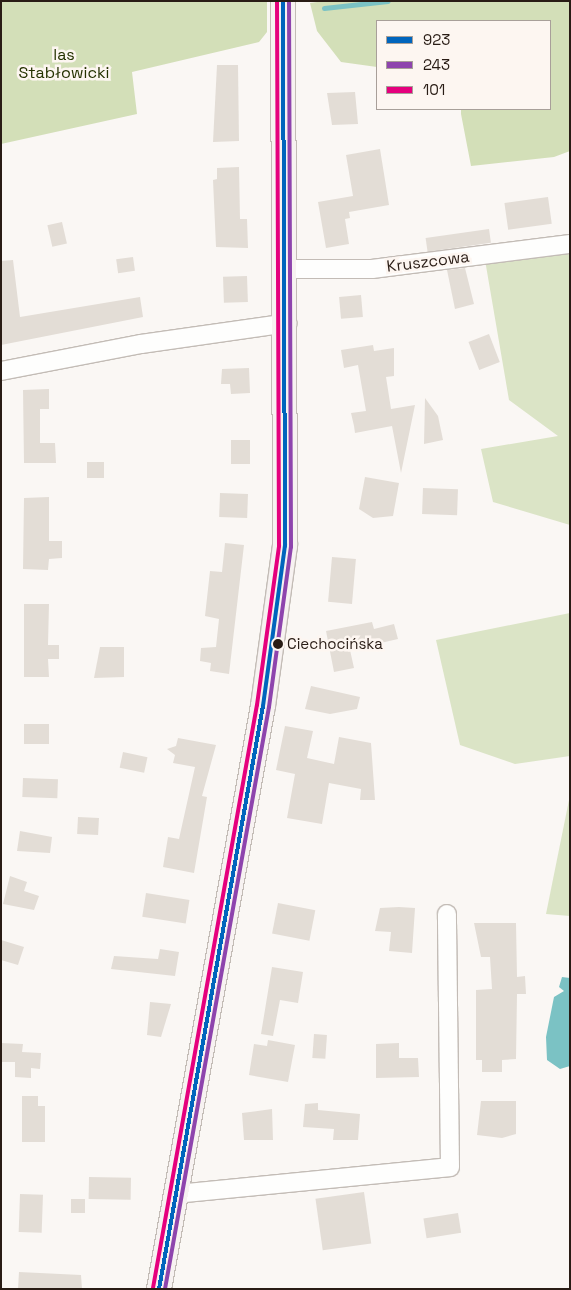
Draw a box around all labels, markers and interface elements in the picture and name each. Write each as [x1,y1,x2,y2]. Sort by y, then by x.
legend [376,20,551,110]
text: 923 [423,30,450,49]
park label: las Stabłowicki [18,45,110,83]
text: 243 [423,55,450,74]
text: 101 [423,80,445,99]
street label: Kruszcowa [386,247,470,277]
place label: Ciechocińska [287,635,383,653]
marker: Ciechocińska [273,639,283,649]

